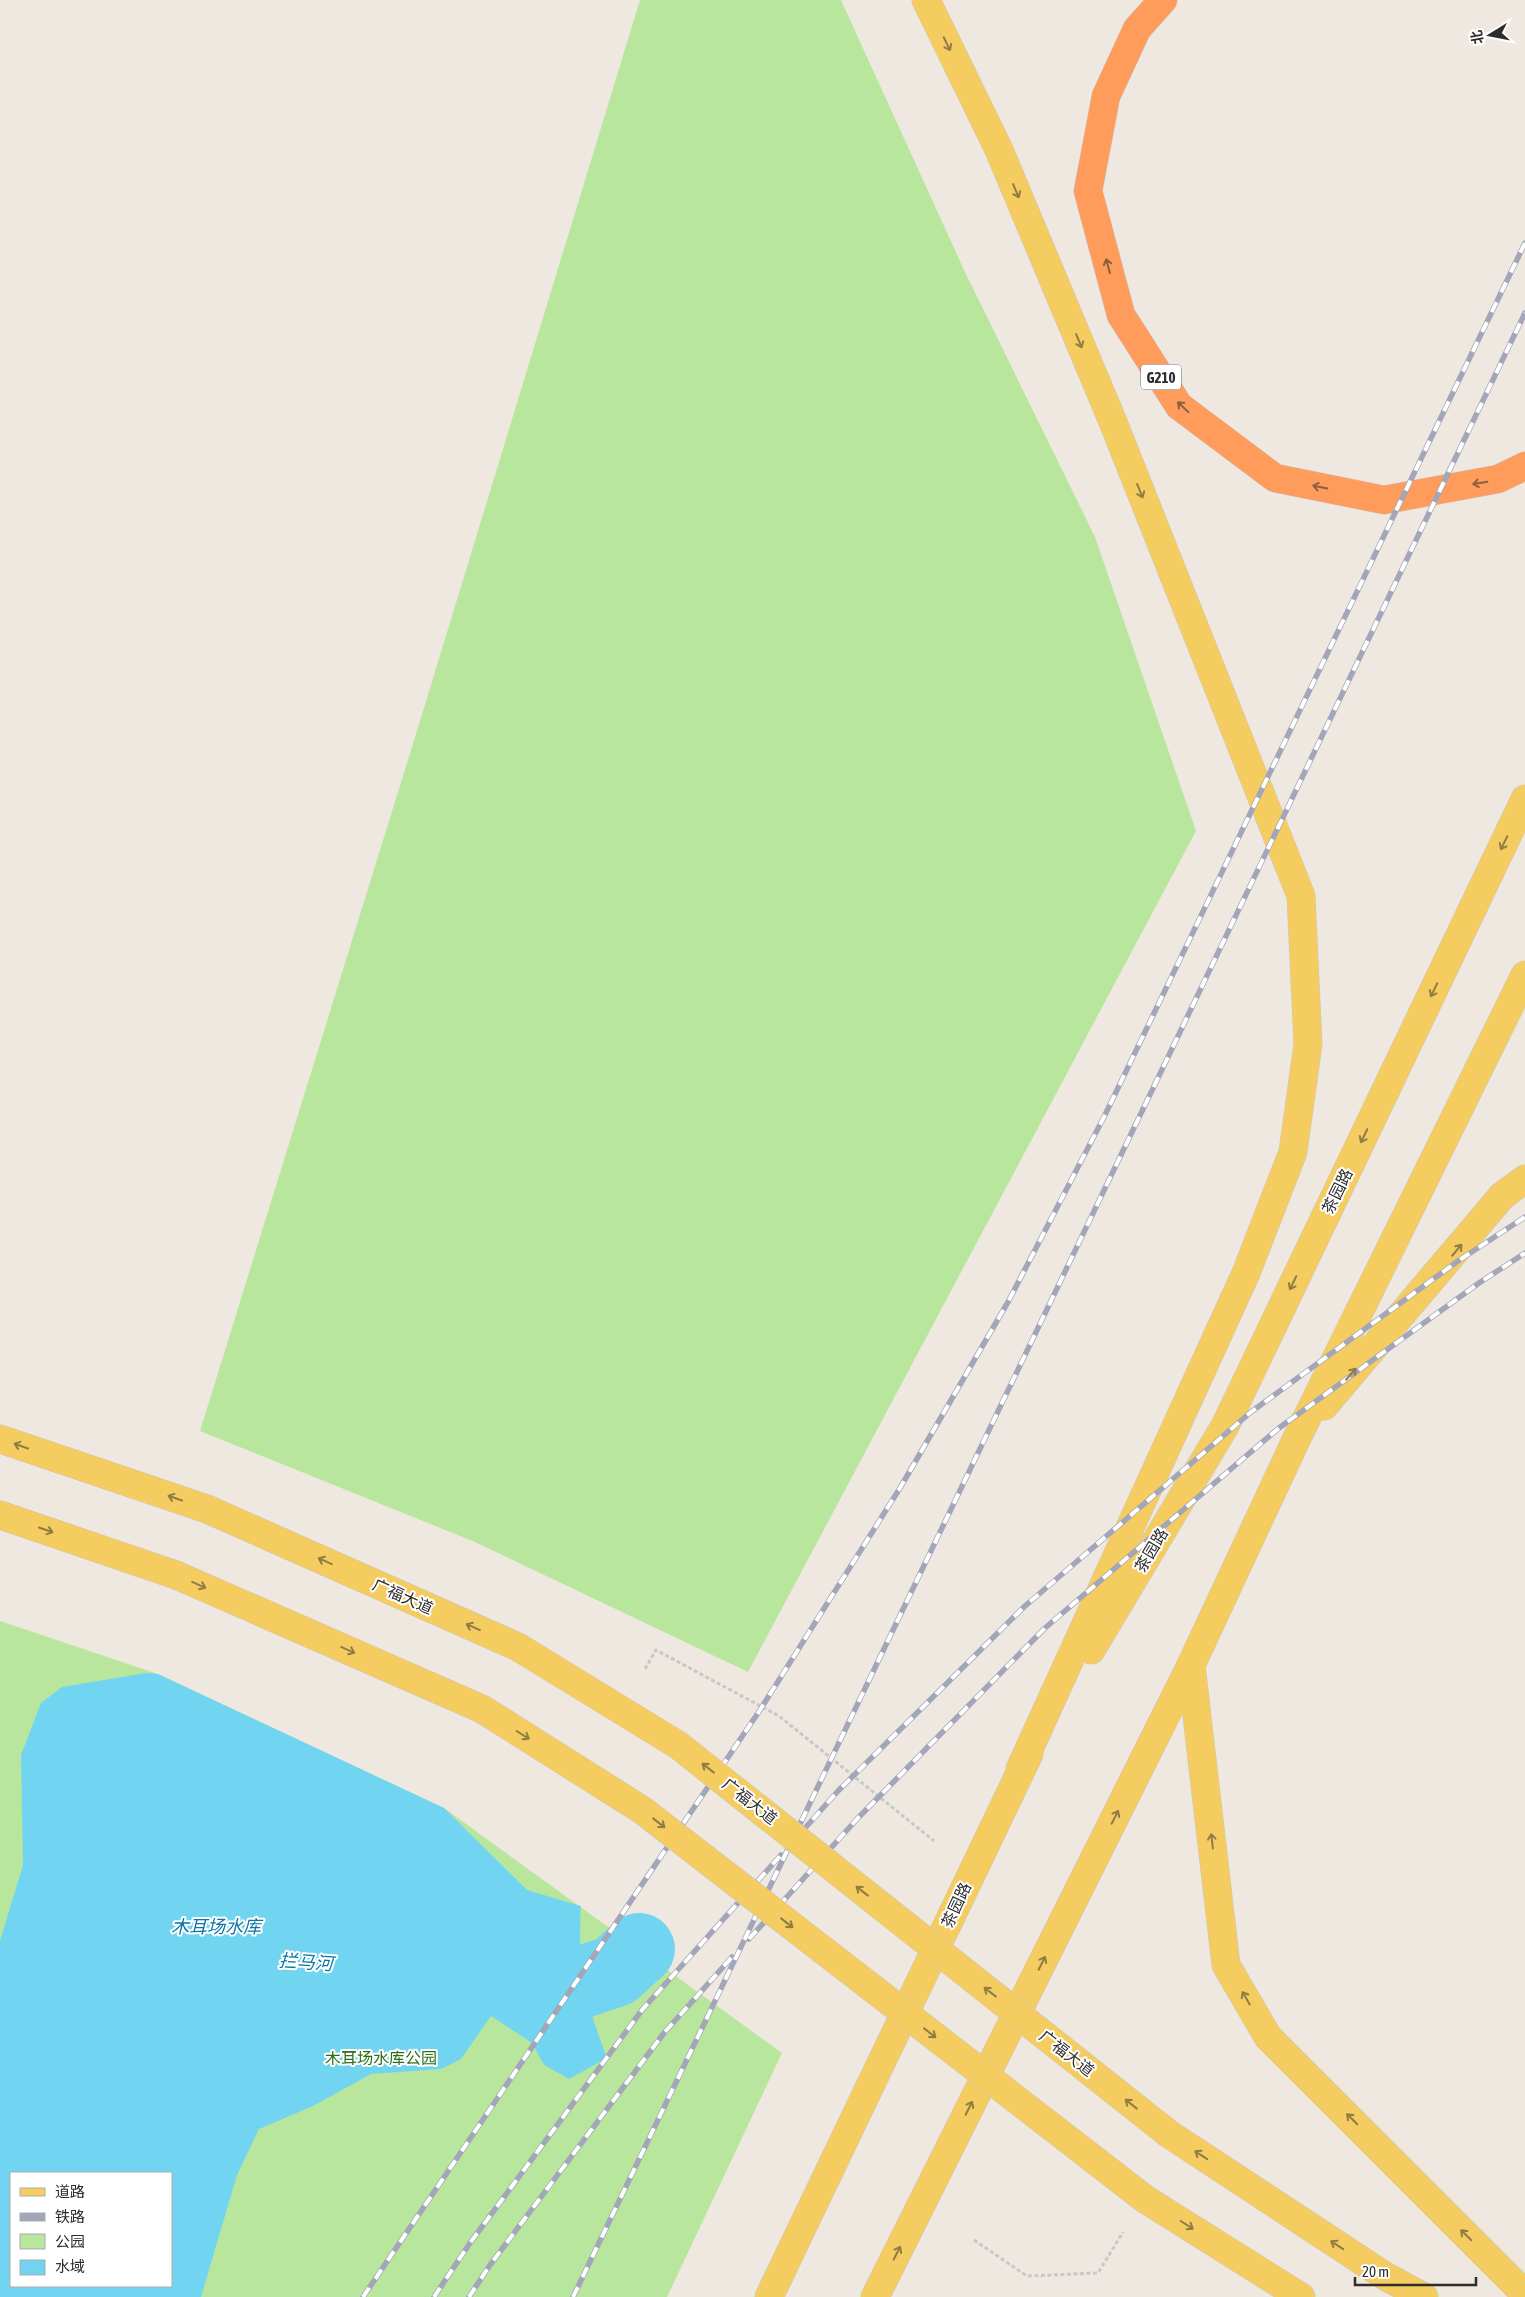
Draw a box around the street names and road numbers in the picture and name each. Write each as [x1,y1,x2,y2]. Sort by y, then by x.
road number: G210 [1141,364,1181,390]
street label: 茶园路 [1318,1165,1356,1217]
street label: 茶园路 [1131,1525,1171,1575]
street label: 广福大道 [370,1575,436,1617]
street label: 广福大道 [719,1774,781,1828]
street label: 茶园路 [938,1879,974,1931]
street label: 广福大道 [1036,2026,1098,2080]

